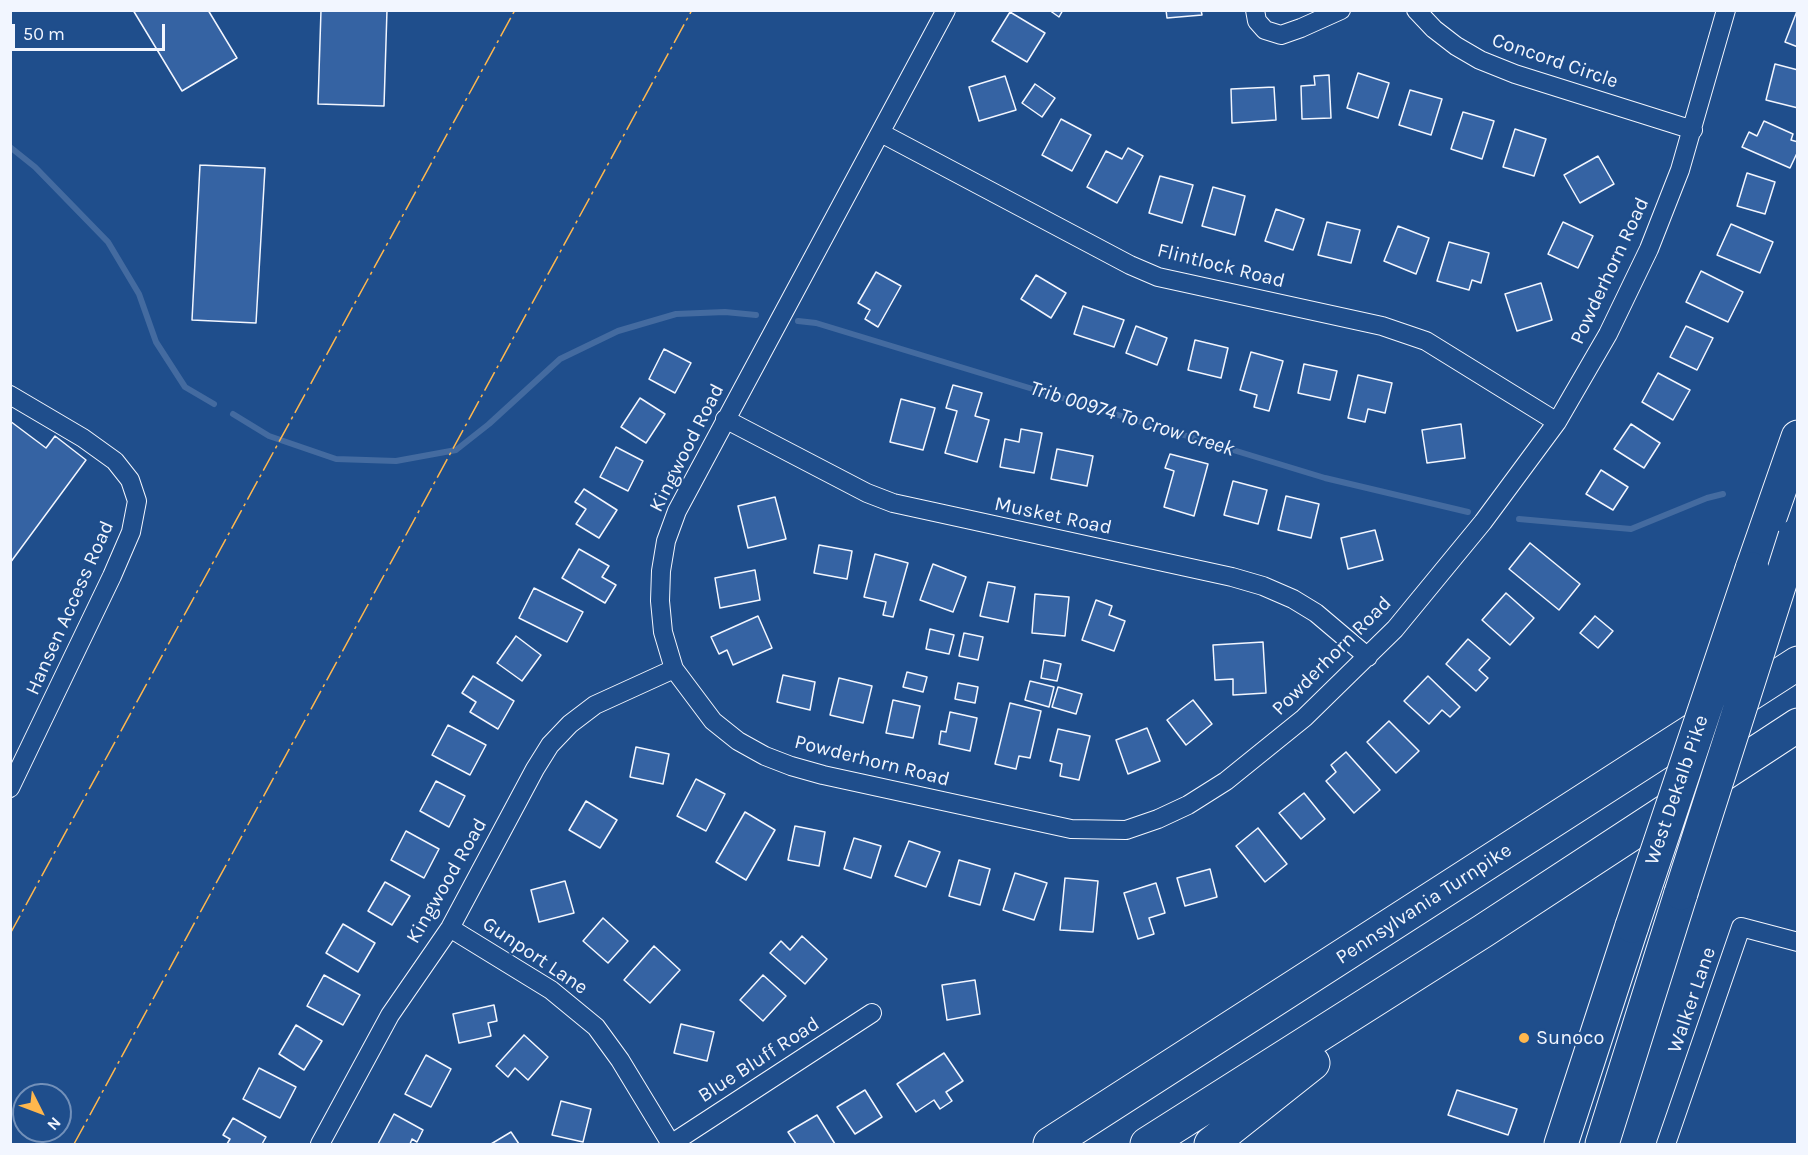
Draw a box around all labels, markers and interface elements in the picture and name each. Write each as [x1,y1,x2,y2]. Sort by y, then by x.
scale bar [15,12,168,50]
text: 50 m [23,23,65,45]
street label: Concord Circle [1489,28,1621,94]
street label: Powderhorn Road [1566,194,1654,348]
street label: Flintlock Road [1155,239,1287,293]
water label: Trib 00974 To Crow Creek [1027,376,1237,462]
street label: Kingwood Road [644,380,730,516]
street label: Musket Road [992,492,1114,540]
street label: Hansen Access Road [21,517,119,699]
street label: Powderhorn Road [1267,591,1397,721]
street label: West Dekalb Pike [1640,712,1714,868]
street label: Powderhorn Road [792,730,952,792]
street label: Kingwood Road [401,814,493,948]
street label: Pennsylvania Turnpike [1332,838,1516,970]
street label: Gunport Lane [478,912,592,1000]
street label: Walker Lane [1663,944,1721,1056]
street label: Blue Bluff Road [694,1012,824,1108]
place label: Sunoco [1536,1026,1604,1050]
marker: Sunoco [1517,1031,1531,1045]
north arrow [12,1083,72,1143]
text: N [43,1113,65,1135]

